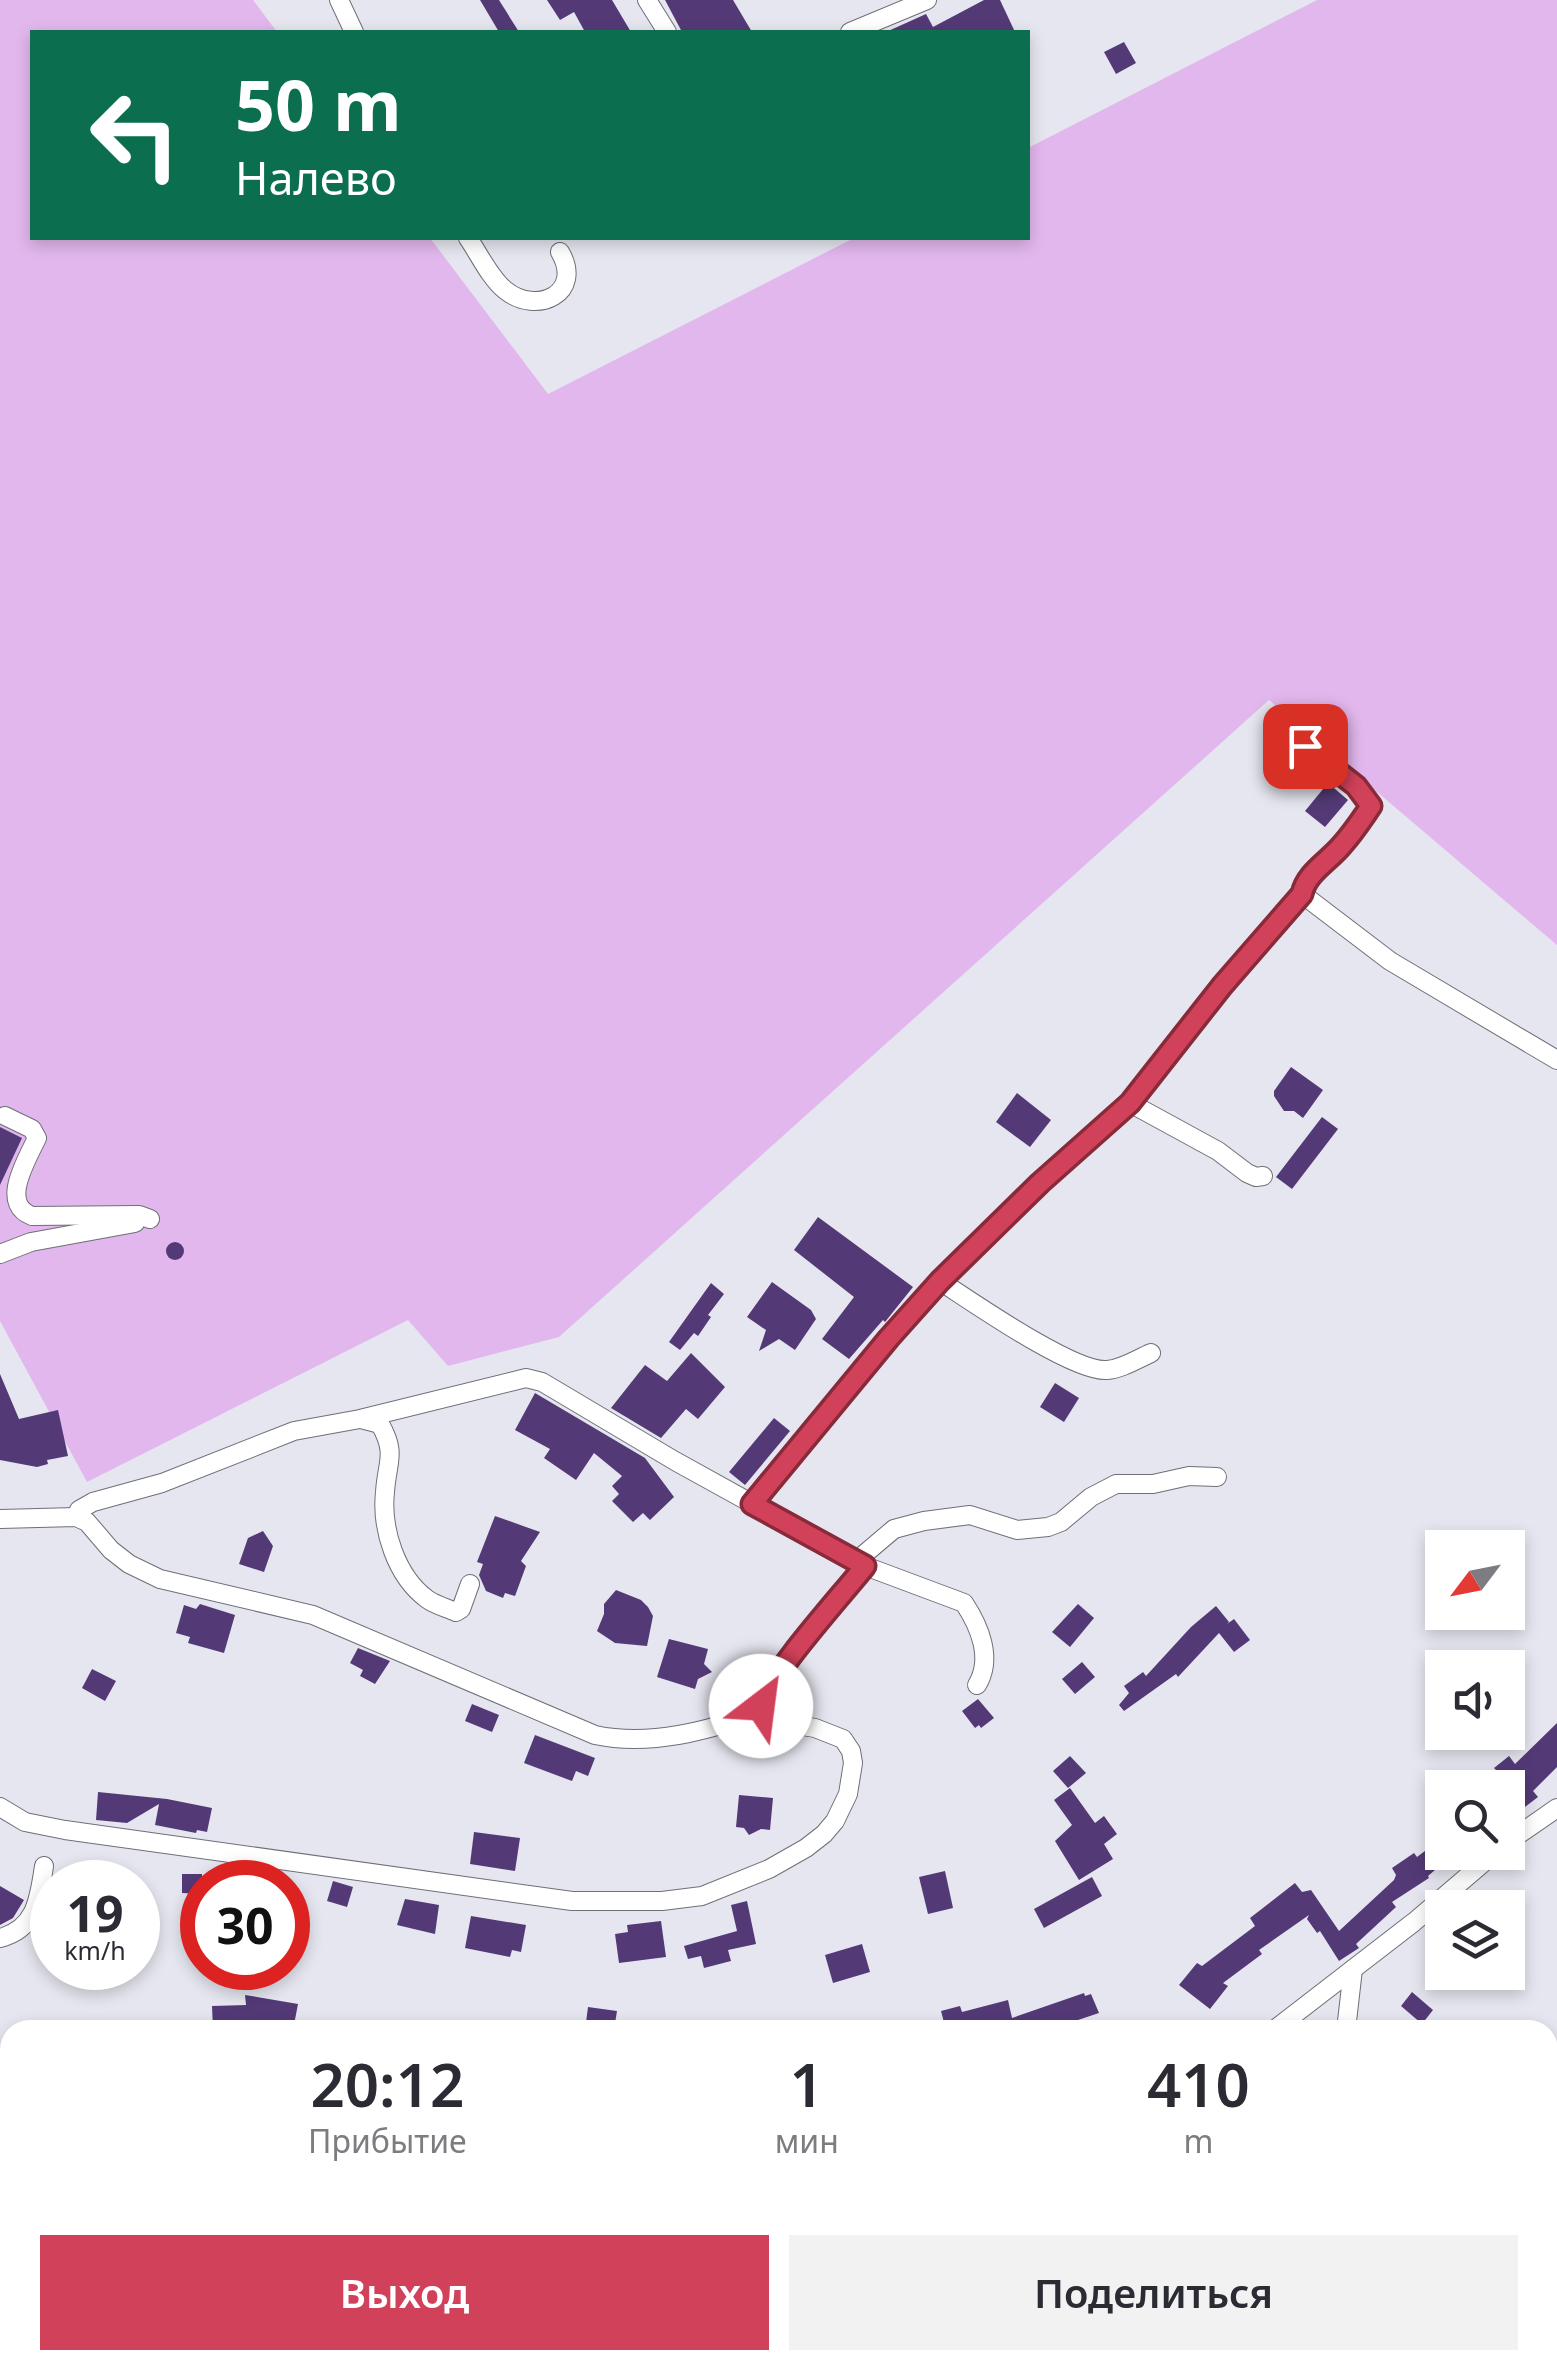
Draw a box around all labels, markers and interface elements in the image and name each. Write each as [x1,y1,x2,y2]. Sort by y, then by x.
text: 50 m [235,56,402,152]
icon: left [70,70,200,200]
text: Налево [235,147,397,208]
pin [1263,704,1348,789]
icon: arrive [1278,719,1333,774]
north arrow [1425,1530,1525,1630]
map controls [1425,1530,1525,1990]
button: sound [1425,1650,1525,1750]
position arrow [709,1654,813,1758]
button: search [1425,1770,1525,1870]
speed limit sign: 30 [180,1860,310,1990]
text: 19 [66,1879,124,1947]
button: layers [1425,1890,1525,1990]
text: km/h [64,1933,126,1967]
text: 20:12 [310,2043,464,2125]
text: 1 [790,2043,824,2125]
text: 410 [1147,2043,1250,2125]
text: Прибытие [308,2119,467,2162]
text: мин [775,2119,839,2162]
text: m [1183,2119,1213,2162]
button: Выход [40,2235,769,2350]
button: Поделиться [789,2235,1518,2350]

